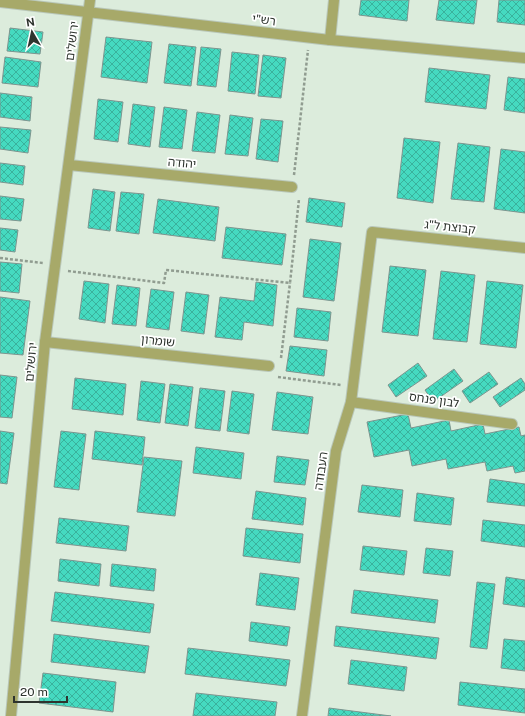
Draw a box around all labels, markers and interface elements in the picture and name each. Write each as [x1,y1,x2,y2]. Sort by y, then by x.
north arrow [12,12,52,52]
street label: רש"י [251,12,277,28]
text: N [25,16,36,29]
street label: ירושלים [63,20,81,62]
street label: יהודה [167,155,197,171]
street label: קבוצת ל"ג [424,217,477,237]
street label: שומרון [140,332,176,350]
street label: ירושלים [22,342,40,382]
street label: לבון פנחס [408,390,460,410]
street label: העבודה [311,451,331,491]
scale bar [14,678,67,704]
text: 20 m [20,685,48,699]

